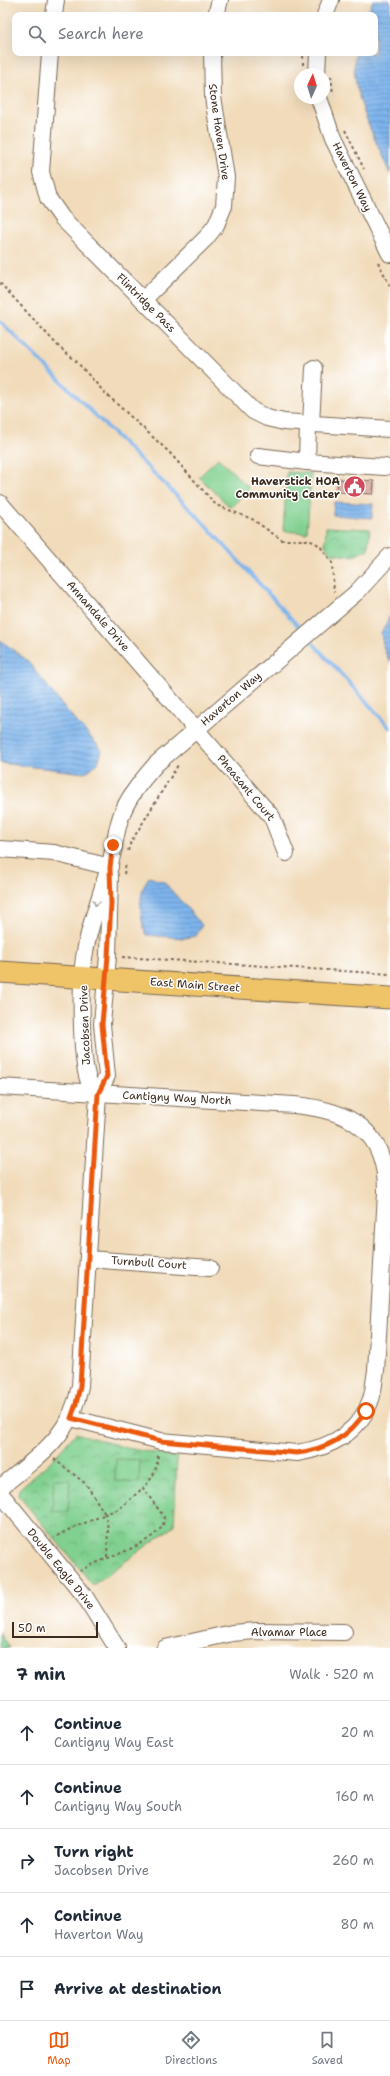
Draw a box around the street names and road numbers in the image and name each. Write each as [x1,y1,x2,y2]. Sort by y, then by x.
street label: Stone Haven Drive [205,83,233,181]
street label: Haverton Way [329,140,375,214]
street label: Flintridge Pass [113,270,179,336]
street label: Annandale Drive [63,578,133,654]
street label: Haverton Way [198,669,264,729]
street label: Pheasant Court [214,752,278,824]
street label: East Main Street [149,974,241,996]
street label: Jacobsen Drive [76,985,94,1065]
street label: Cantigny Way North [122,1088,232,1108]
street label: Turnbull Court [111,1253,188,1273]
street label: Double Eagle Drive [24,1525,98,1613]
street label: Alvamar Place [251,1625,327,1640]

